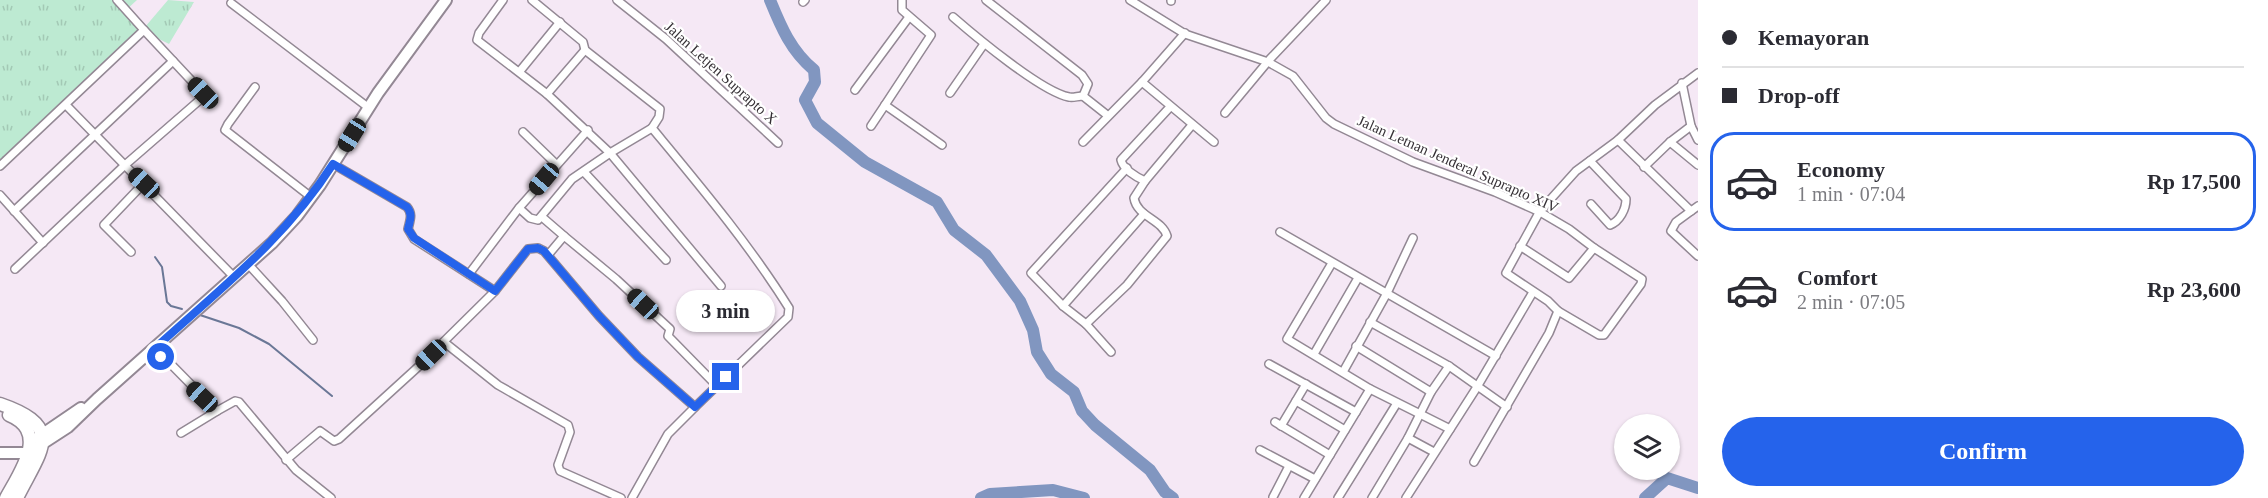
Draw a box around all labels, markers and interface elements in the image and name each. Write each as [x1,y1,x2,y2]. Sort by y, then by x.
street label: Jalan Letjen Suprapto X [662,18,780,128]
text: Kemayoran [1758,25,1869,50]
car [184,74,222,112]
text: Drop-off [1758,83,1839,108]
street label: Jalan Letnan Jenderal Suprapto XIV [1355,112,1561,216]
car [335,115,369,155]
icon: car [1725,155,1779,209]
text: Economy [1797,157,1885,182]
car [526,159,562,199]
car [125,164,163,202]
text: Rp 17,500 [2147,169,2241,194]
text: 1 min · 07:04 [1797,183,1905,205]
icon: car [1725,263,1779,317]
text: Comfort [1797,265,1878,290]
text: Rp 23,600 [2147,277,2241,302]
car [624,285,662,323]
callout: 3 min [676,290,776,332]
text: 2 min · 07:05 [1797,291,1905,313]
text: 3 min [701,300,750,322]
car [412,336,450,374]
route start [147,343,174,370]
route end [712,363,739,390]
car [183,378,221,416]
map controls [1614,414,1680,480]
button: layers [1614,414,1680,480]
button: Confirm [1722,417,2244,486]

